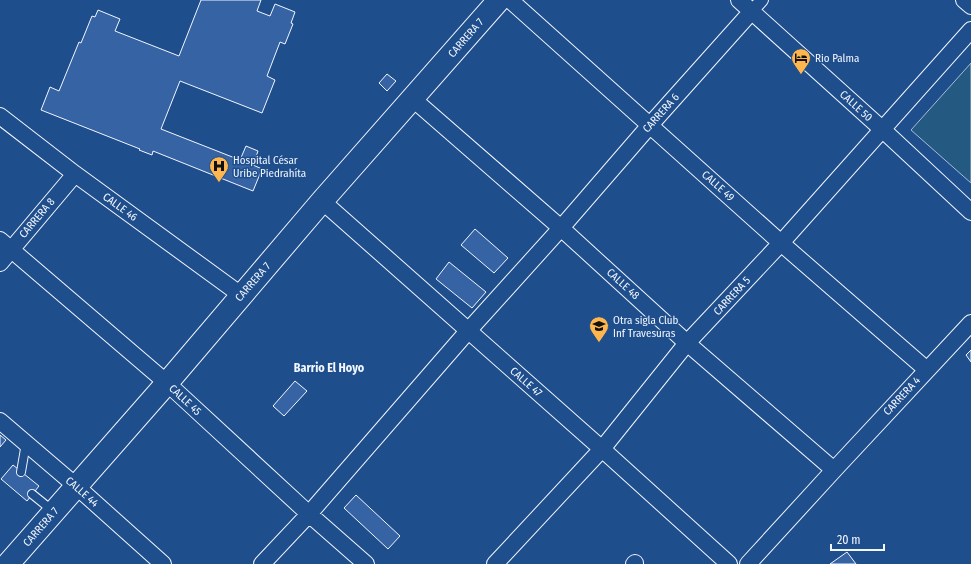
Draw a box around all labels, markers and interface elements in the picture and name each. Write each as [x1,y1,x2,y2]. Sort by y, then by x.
street label: CARRERA 7 [446,15,487,60]
hotel icon: Rio Palma [790,47,812,75]
place label: Rio Palma [815,52,859,65]
street label: CALLE 50 [837,88,875,124]
street label: CARRERA 6 [640,90,682,135]
place label: Hospital César Uribe Piedrahíta [233,154,306,180]
hospital icon: Hospital César Uribe Piedrahíta [208,155,230,183]
street label: CALLE 49 [699,168,737,204]
street label: CALLE 46 [100,190,140,224]
street label: CARRERA 8 [16,195,58,241]
street label: CARRERA 7 [233,259,274,304]
street label: CALLE 48 [604,266,642,302]
street label: CARRERA 5 [711,274,753,318]
place label: Otra sigla Club Inf Travesuras [613,314,679,340]
school or university icon: Otra sigla Club Inf Travesuras [588,315,610,343]
district label: Barrio El Hoyo [294,361,365,375]
street label: CALLE 47 [507,364,545,400]
street label: CARRERA 4 [881,373,924,418]
street label: CALLE 45 [166,382,204,418]
street label: CALLE 44 [63,474,102,510]
street label: CARRERA 7 [21,504,62,549]
scale bar [831,526,884,552]
text: 20 m [837,533,861,547]

